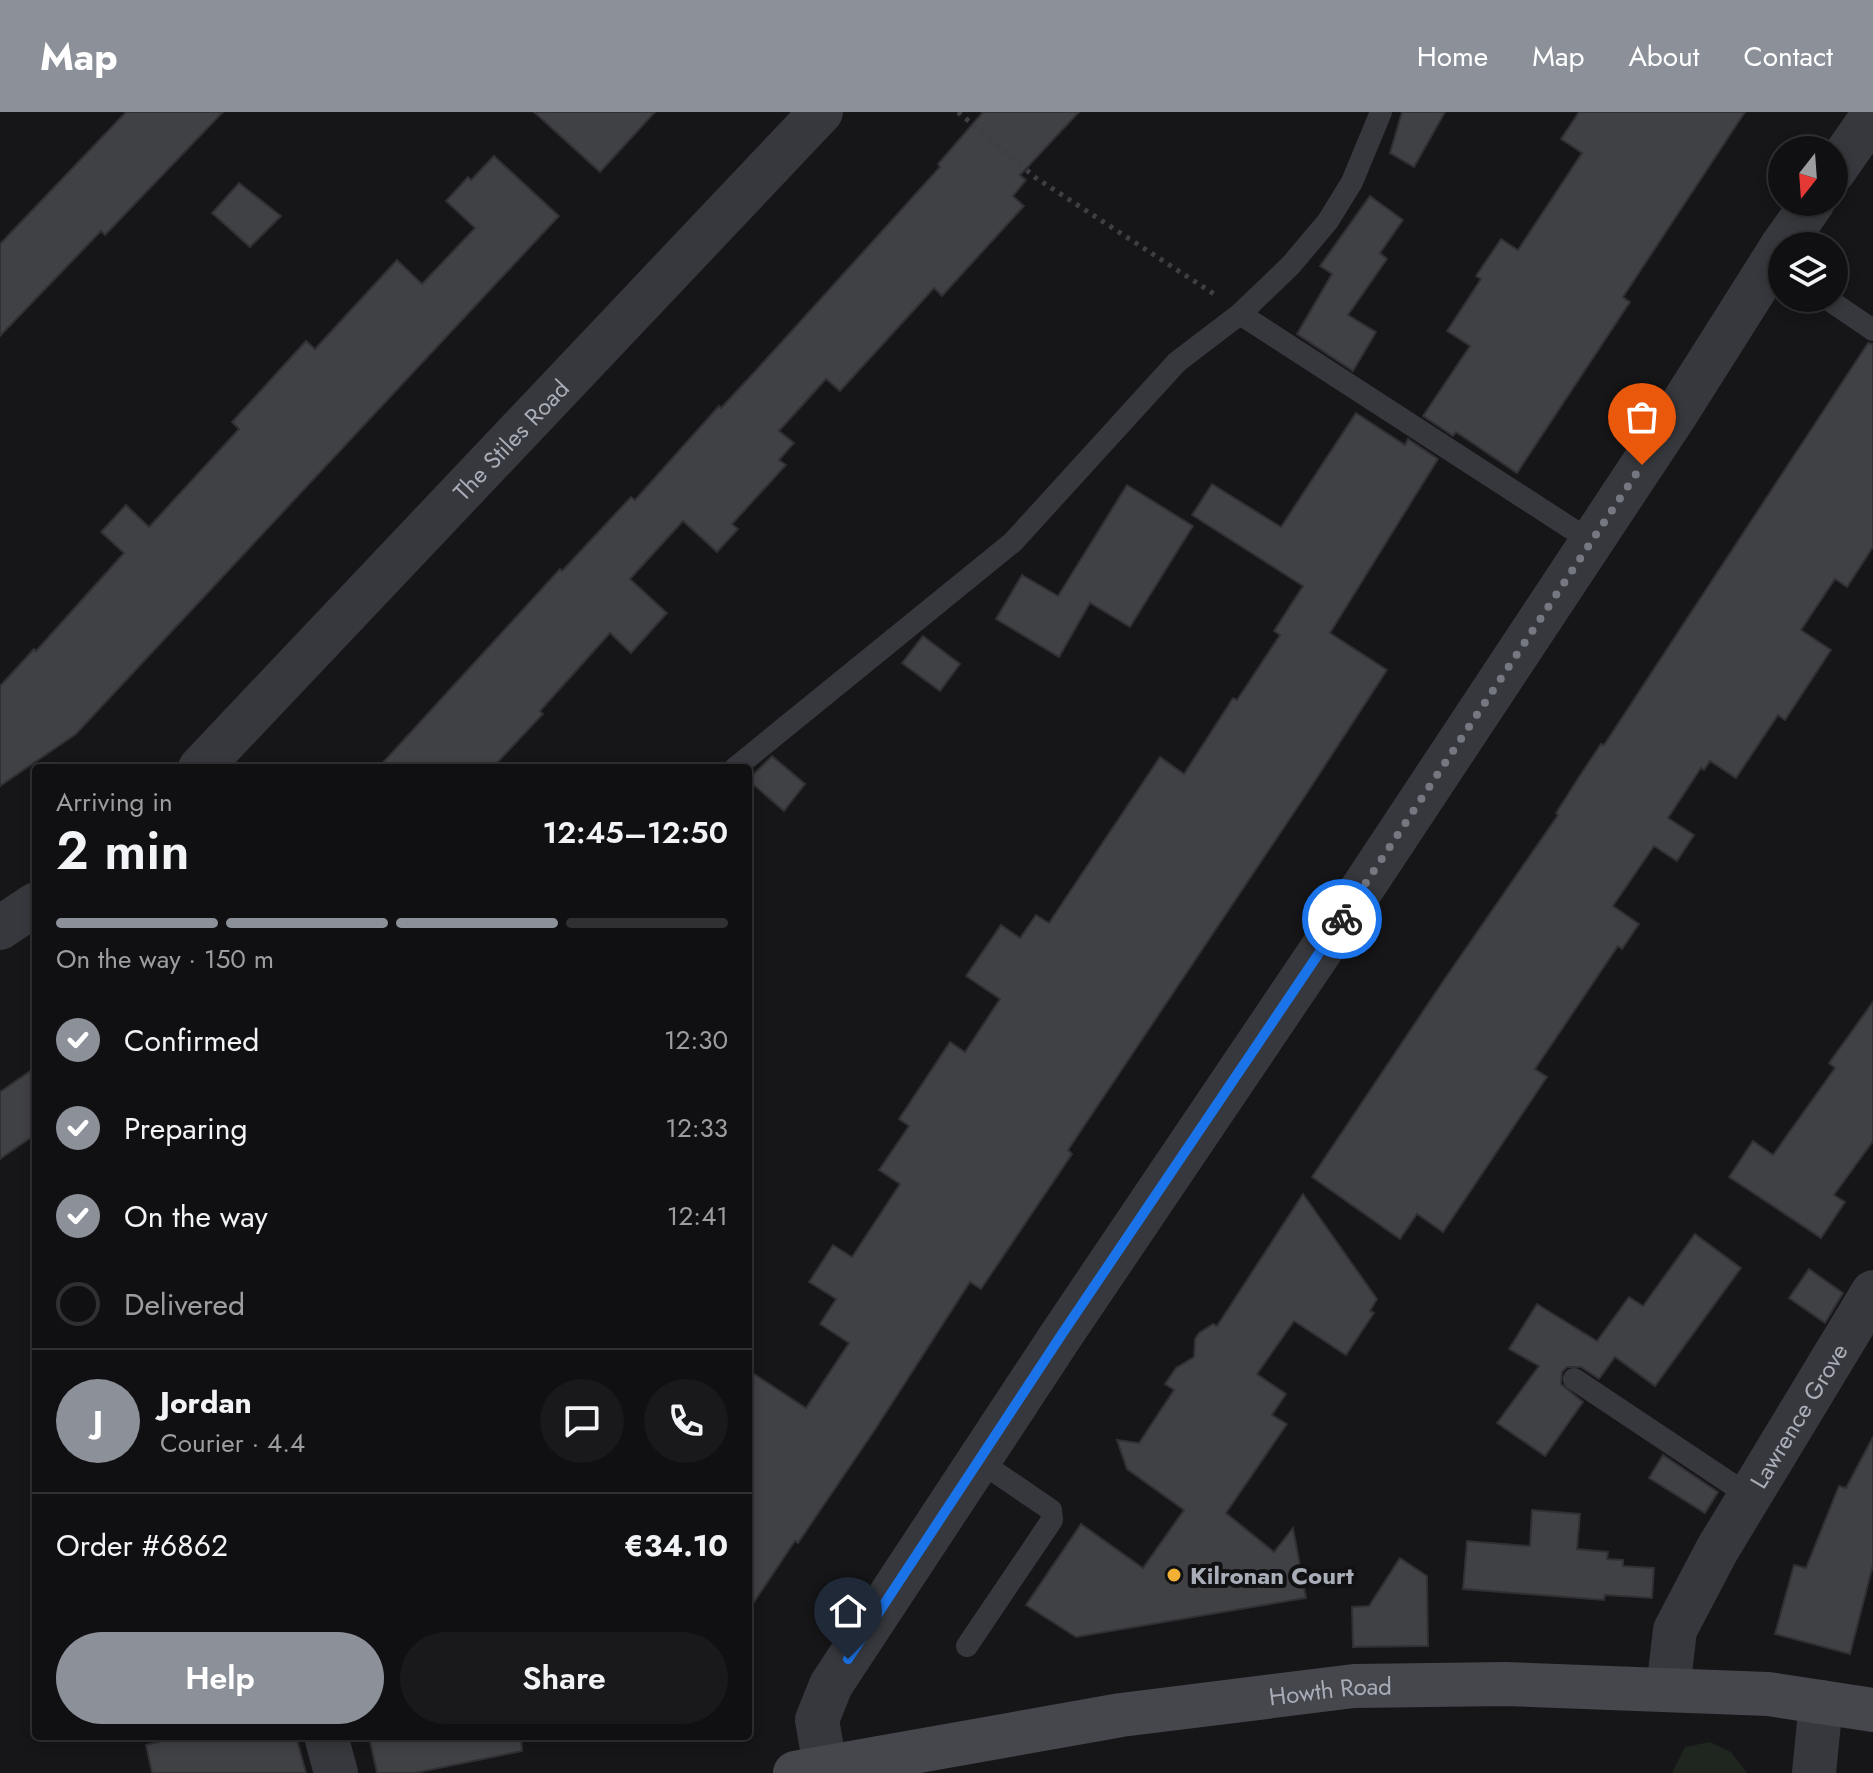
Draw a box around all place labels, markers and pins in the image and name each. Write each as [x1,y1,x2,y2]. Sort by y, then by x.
pin [1608,383,1676,465]
place label: Kilronan Court [1190,1558,1354,1593]
marker: Kilronan Court [1165,1566,1183,1584]
pin [814,1577,882,1659]

